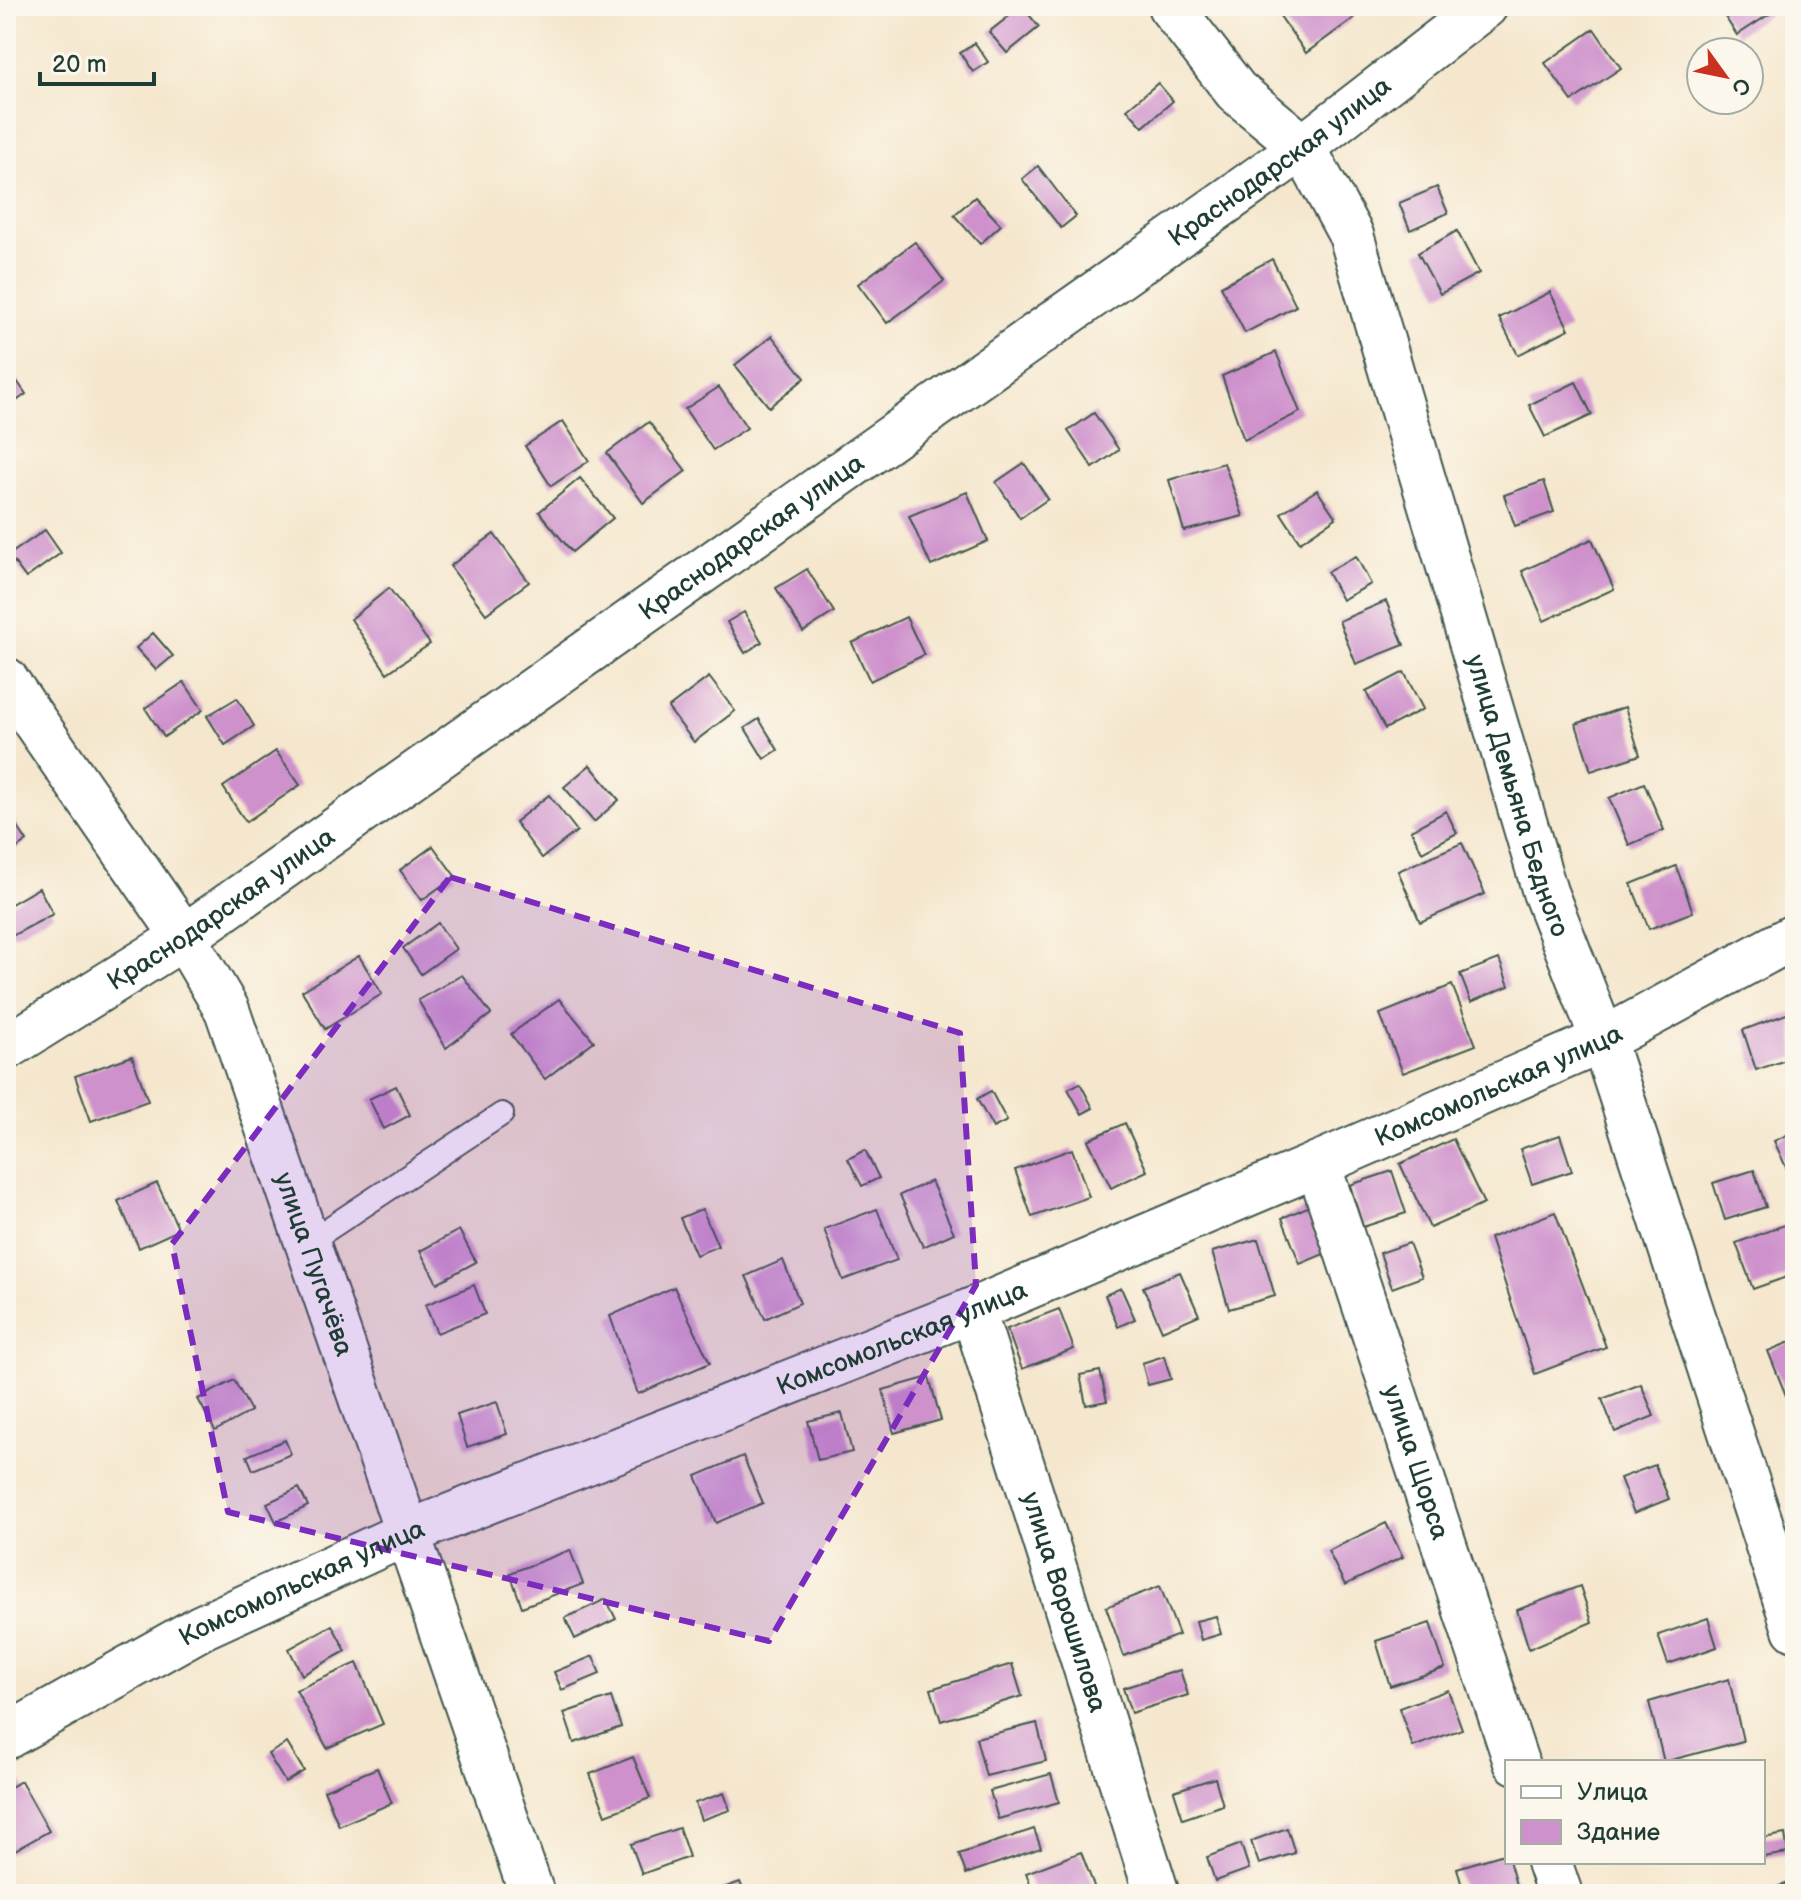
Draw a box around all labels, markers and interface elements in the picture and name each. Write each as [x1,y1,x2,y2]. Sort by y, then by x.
scale bar [40,36,154,86]
north arrow [1685,36,1765,116]
text: 20 m [52,50,107,79]
street label: Краснодарская улица [1163,71,1398,254]
text: С [1725,72,1756,100]
street label: Краснодарская улица [634,448,870,628]
street label: улица Демьяна Бедного [1459,651,1575,941]
street label: Краснодарская улица [102,822,341,998]
street label: Комсомольская улица [1370,1018,1628,1154]
street label: улица Пугачёва [267,1169,359,1360]
street label: Комсомольская улица [772,1275,1032,1403]
street label: улица Щорса [1375,1381,1455,1544]
street label: улица Ворошилова [1014,1488,1113,1716]
street label: Комсомольская улица [174,1514,429,1654]
legend [1505,1760,1765,1864]
text: Улица [1577,1778,1648,1807]
text: Здание [1577,1818,1660,1847]

